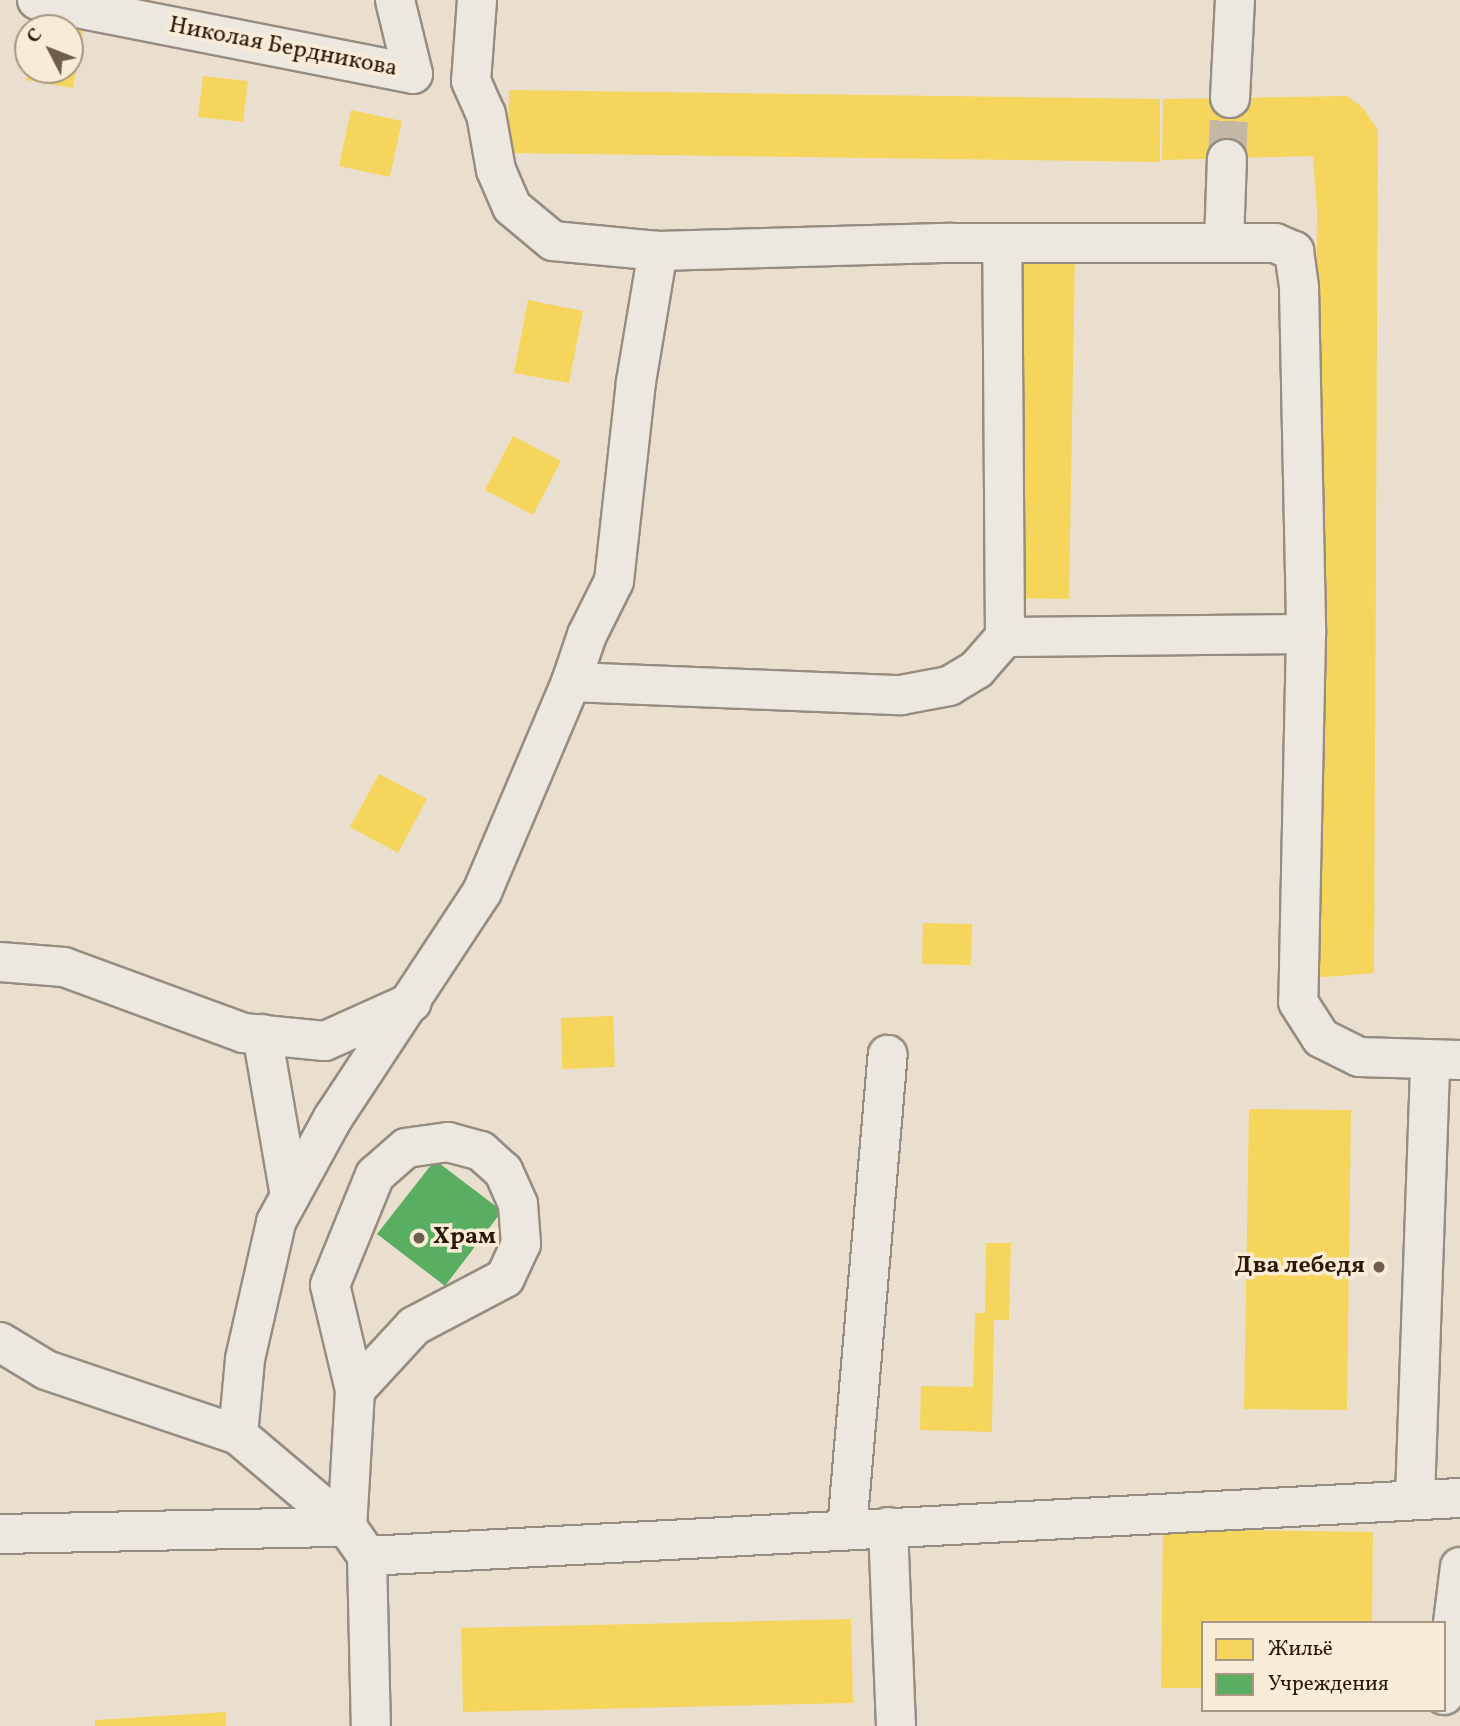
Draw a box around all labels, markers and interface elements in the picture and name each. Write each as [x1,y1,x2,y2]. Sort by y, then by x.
street label: Николая Бердникова [166,12,400,84]
north arrow [14,14,84,84]
text: С [21,23,49,50]
place label: Храм [433,1224,496,1252]
marker: Храм [411,1230,427,1246]
place label: Два лебедя [1235,1253,1365,1281]
marker: Два лебедя [1371,1259,1387,1275]
legend [1201,1621,1446,1712]
text: Жильё [1268,1635,1333,1664]
text: Учреждения [1268,1670,1389,1699]

